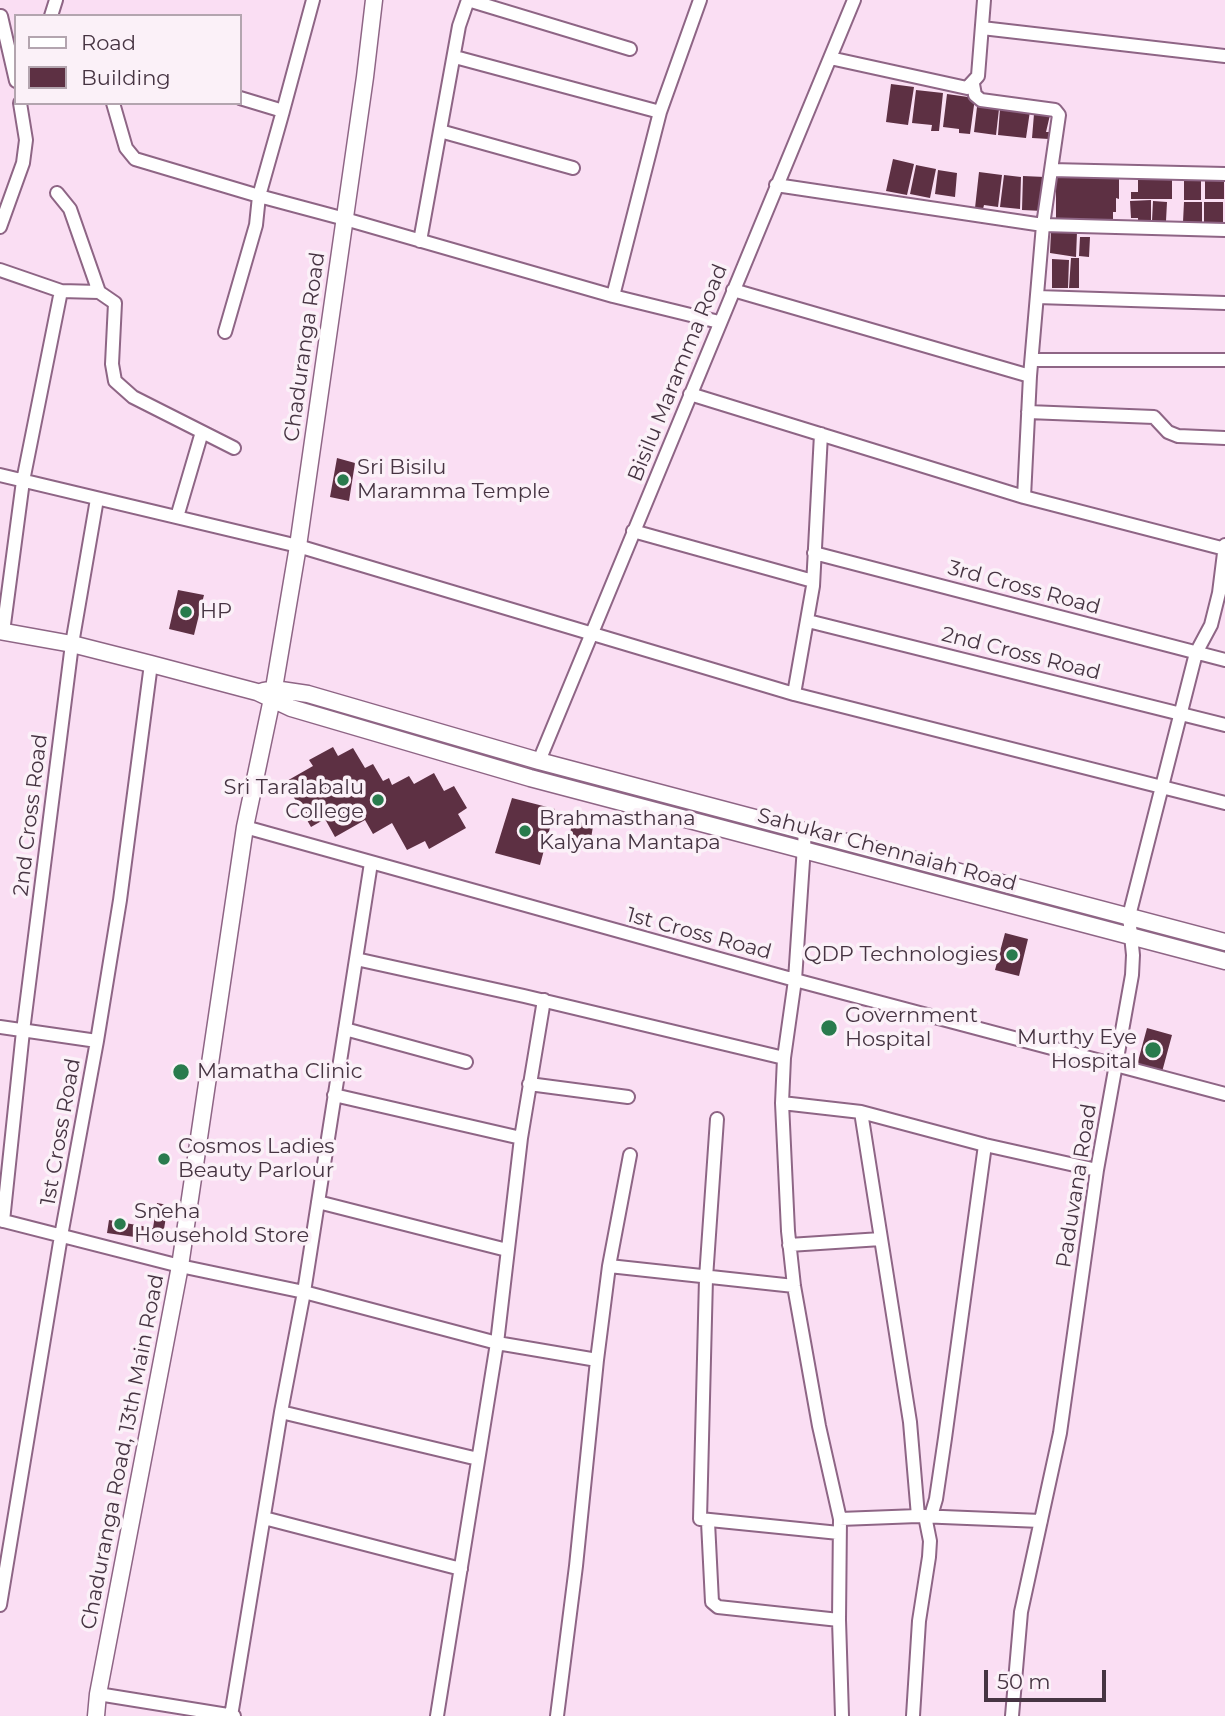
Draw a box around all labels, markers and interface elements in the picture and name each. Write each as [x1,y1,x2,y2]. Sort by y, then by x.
legend [14,14,242,105]
text: Road [81,30,136,55]
text: Building [81,65,171,90]
street label: Chaduranga Road [279,251,331,443]
street label: Bisilu Maramma Road [623,261,733,485]
place label: Sri Bisilu Maramma Temple [357,455,550,505]
marker: Sri Bisilu Maramma Temple [335,472,351,488]
street label: 3rd Cross Road [945,556,1103,620]
place label: HP [200,599,232,625]
marker: HP [178,604,194,620]
street label: 2nd Cross Road [939,622,1103,686]
street label: 2nd Cross Road [9,733,53,897]
place label: Sri Taralabalu College [224,775,364,825]
marker: Sri Taralabalu College [370,792,386,808]
street label: Sahukar Chennaiah Road [755,803,1019,897]
place label: Brahmasthana Kalyana Mantapa [539,806,721,856]
marker: Brahmasthana Kalyana Mantapa [517,823,533,839]
street label: 1st Cross Road [624,903,774,965]
place label: QDP Technologies [804,942,998,968]
marker: QDP Technologies [1004,947,1020,963]
place label: Government Hospital [845,1003,978,1053]
marker: Government Hospital [819,1018,839,1038]
place label: Murthy Eye Hospital [1017,1025,1137,1075]
marker: Murthy Eye Hospital [1143,1040,1163,1060]
street label: 1st Cross Road [36,1056,86,1208]
place label: Mamatha Clinic [197,1059,363,1085]
marker: Mamatha Clinic [171,1062,191,1082]
street label: Paduvana Road [1052,1102,1102,1270]
place label: Cosmos Ladies Beauty Parlour [178,1134,335,1184]
marker: Cosmos Ladies Beauty Parlour [156,1151,172,1167]
place label: Sneha Household Store [134,1199,309,1249]
marker: Sneha Household Store [112,1216,128,1232]
street label: Chaduranga Road, 13th Main Road [76,1272,170,1632]
scale bar [987,1656,1110,1700]
text: 50 m [997,1669,1051,1694]

